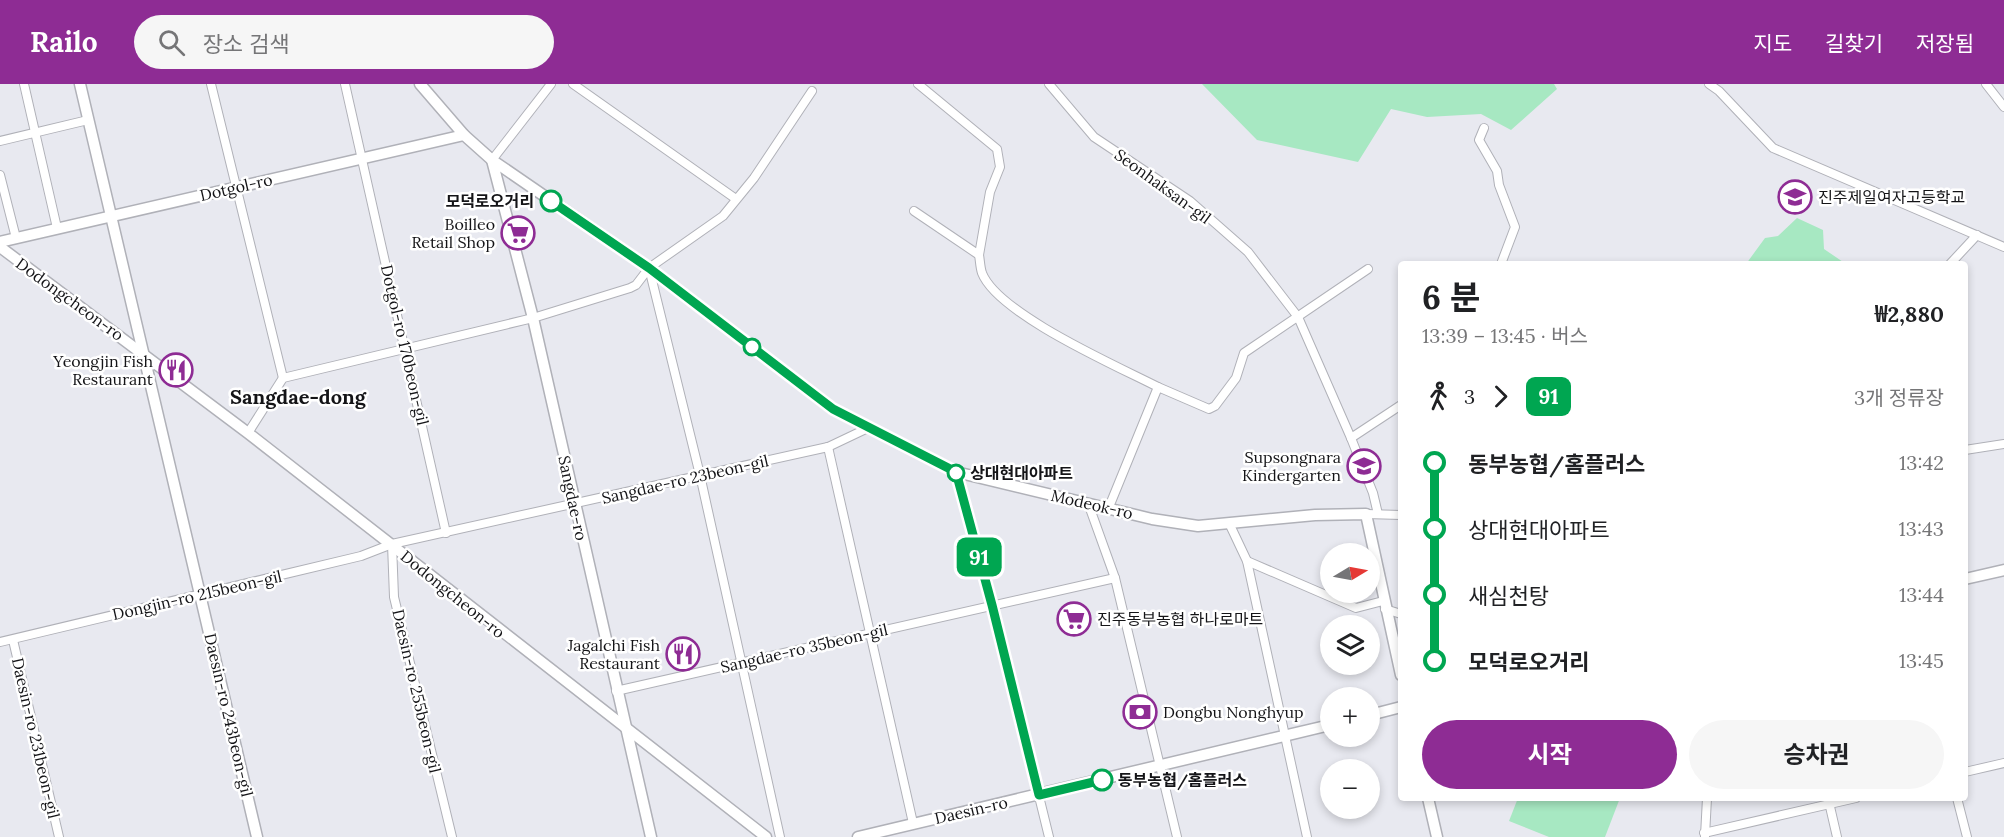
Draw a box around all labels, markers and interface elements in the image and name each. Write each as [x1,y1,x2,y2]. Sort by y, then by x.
search box [134,15,554,69]
text: Railo [30,24,98,60]
icon: search [155,26,188,59]
text: 장소 검색 [203,30,289,58]
text: 지도 [1753,30,1792,57]
text: 길찾기 [1825,30,1883,57]
text: 저장됨 [1916,30,1974,57]
street label: Seonhaksan-gil [1111,144,1215,228]
street label: Dotgol-ro [198,169,274,205]
school or university icon: 진주제일여자고등학교 [1777,179,1813,215]
place label: 진주제일여자고등학교 [1818,187,1965,207]
marker: 모덕로오거리 [540,190,562,212]
place label: 모덕로오거리 [446,191,534,211]
place label: Boilleo Retail Shop [411,214,495,252]
supermarket icon: Boilleo Retail Shop [500,215,536,251]
street label: Dodongcheon-ro [12,253,128,345]
street label: Dotgol-ro 170beon-gil [377,263,433,427]
text: 6 분 [1422,276,1480,318]
text: ₩2,880 [1875,300,1944,328]
text: 13:39 – 13:45 · 버스 [1422,323,1588,348]
unlabelled marker [743,338,761,356]
place label: Yeongjin Fish Restaurant [52,351,154,389]
restaurant icon: Yeongjin Fish Restaurant [158,352,194,388]
icon: walk [1422,380,1455,413]
icon: forward [1484,380,1517,413]
text: 91 [1538,383,1559,410]
district label: Sangdae-dong [230,384,367,409]
text: 3 [1464,384,1475,409]
text: 3개 정류장 [1854,385,1944,410]
place label: Supsongnara Kindergarten [1242,447,1341,485]
school or university icon: Supsongnara Kindergarten [1346,448,1382,484]
street label: Sangdae-ro 23beon-gil [600,450,770,508]
text: 동부농협/홈플러스 [1468,450,1645,478]
text: 13:42 [1899,450,1944,475]
street label: Sangdae-ro [554,454,592,542]
place label: 상대현대아파트 [970,463,1073,483]
marker: 상대현대아파트 [947,464,965,482]
street label: Modeok-ro [1049,485,1135,523]
text: 상대현대아파트 [1468,516,1610,544]
text: 13:43 [1899,516,1944,541]
line badge: 91 [952,538,1006,576]
north arrow [1320,543,1380,603]
map controls [1320,543,1380,819]
text: 91 [969,544,989,571]
street label: Dodongcheon-ro [397,546,509,642]
street label: Dongjin-ro 215beon-gil [110,566,284,624]
text: 새심천탕 [1468,582,1549,610]
text: 13:44 [1899,582,1944,607]
supermarket icon: 진주동부농협 하나로마트 [1056,601,1092,637]
street label: Daesin-ro 255beon-gil [388,607,446,775]
place label: 진주동부농협 하나로마트 [1097,609,1263,629]
button: layers [1320,615,1380,675]
street label: Sangdae-ro 35beon-gil [718,619,890,677]
street label: Daesin-ro 243beon-gil [200,631,258,799]
place label: Jagalchi Fish Restaurant [567,635,661,673]
restaurant icon: Jagalchi Fish Restaurant [665,636,701,672]
text: 모덕로오거리 [1468,648,1589,676]
text: 13:45 [1899,648,1944,673]
street label: Daesin-ro 231beon-gil [8,656,64,820]
button: + [1320,687,1380,747]
bank icon: Dongbu Nonghyup [1122,694,1158,730]
place label: Dongbu Nonghyup [1163,702,1304,722]
button: 시작 [1422,720,1677,789]
button: 승차권 [1689,720,1944,789]
button: − [1320,759,1380,819]
marker: 동부농협/홈플러스 [1091,769,1113,791]
place label: 동부농협/홈플러스 [1118,770,1247,791]
street label: Daesin-ro [933,792,1009,828]

